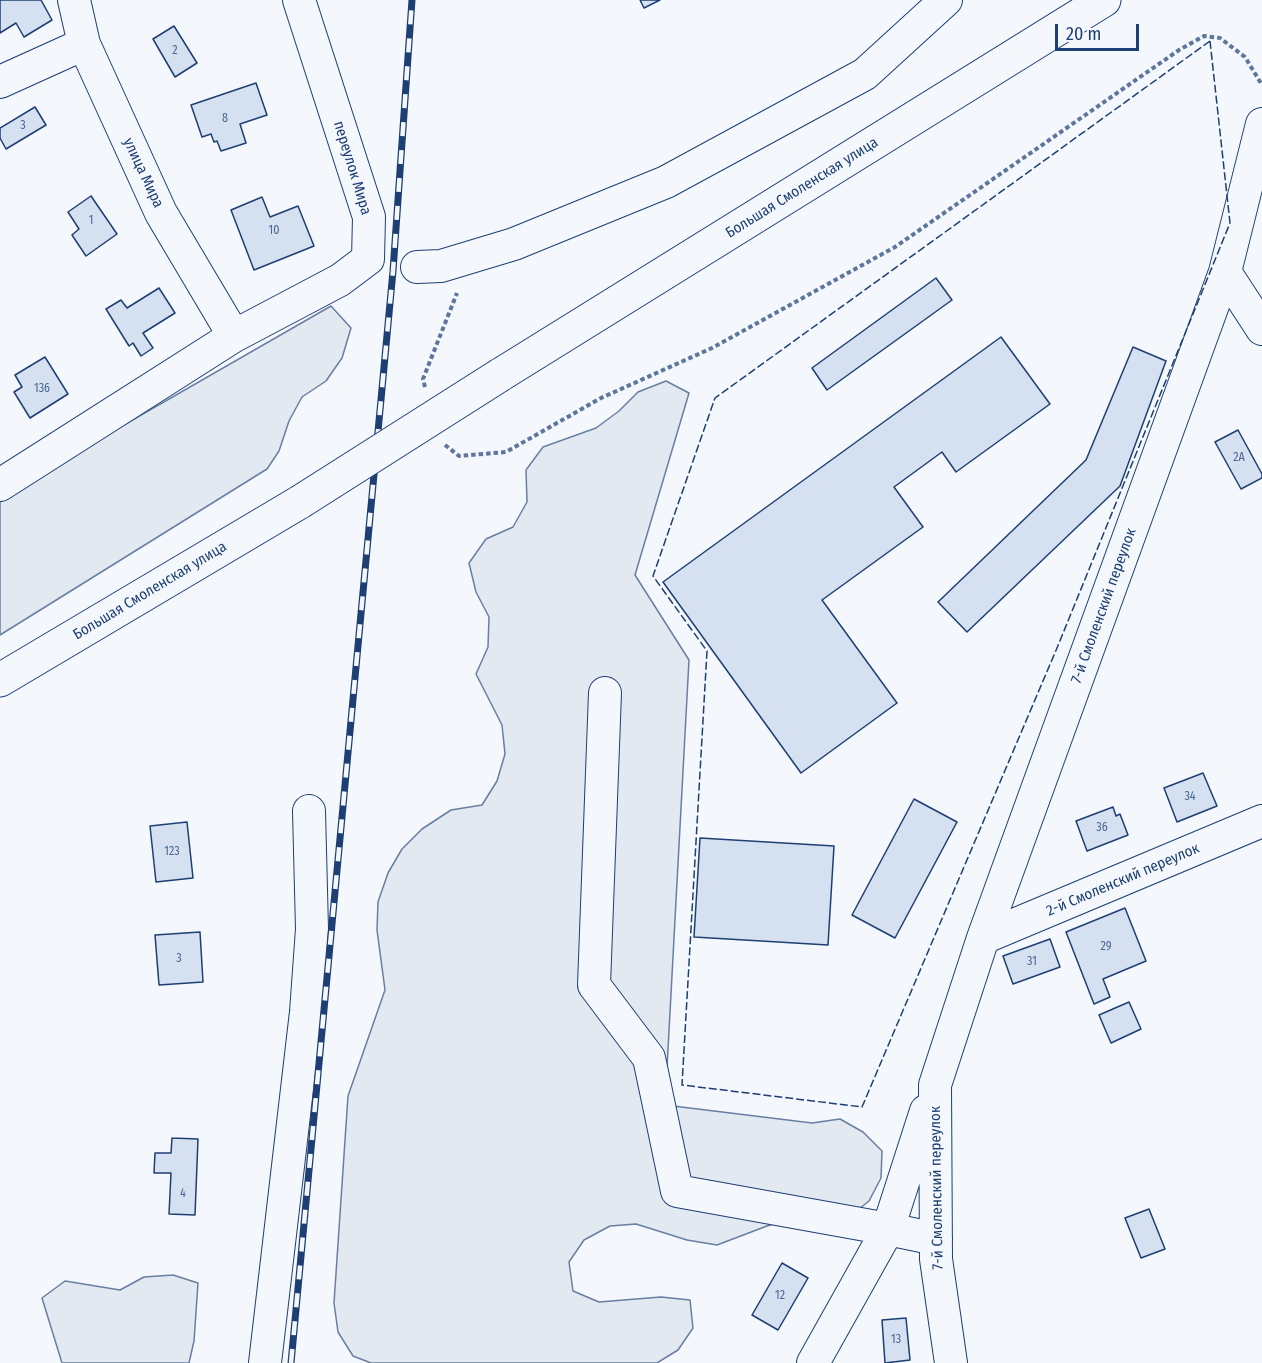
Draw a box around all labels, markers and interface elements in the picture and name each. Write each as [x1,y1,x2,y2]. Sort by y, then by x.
scale bar [1058,12,1142,50]
text: 20 m [1066,23,1101,45]
house number: 2 [172,44,178,58]
house number: 8 [222,112,228,126]
house number: 3 [20,119,26,133]
street label: переулок Мира [329,119,375,217]
street label: Большая Смоленская улица [723,134,881,242]
street label: улица Мира [119,135,167,211]
house number: 1 [89,214,93,228]
house number: 10 [269,224,279,238]
house number: 136 [34,382,50,396]
house number: 2А [1233,451,1245,465]
street label: 7-й Смоленский переулок [1068,526,1140,686]
street label: Большая Смоленская улица [70,538,230,644]
house number: 34 [1184,790,1196,804]
house number: 36 [1096,821,1108,835]
street label: 2-й Смоленский переулок [1044,840,1202,920]
house number: 123 [164,845,180,859]
house number: 29 [1100,940,1112,954]
house number: 3 [176,952,182,966]
house number: 31 [1027,955,1037,969]
street label: 7-й Смоленский переулок [927,1106,947,1270]
house number: 4 [180,1187,186,1201]
house number: 12 [775,1289,785,1303]
house number: 13 [891,1333,901,1347]

